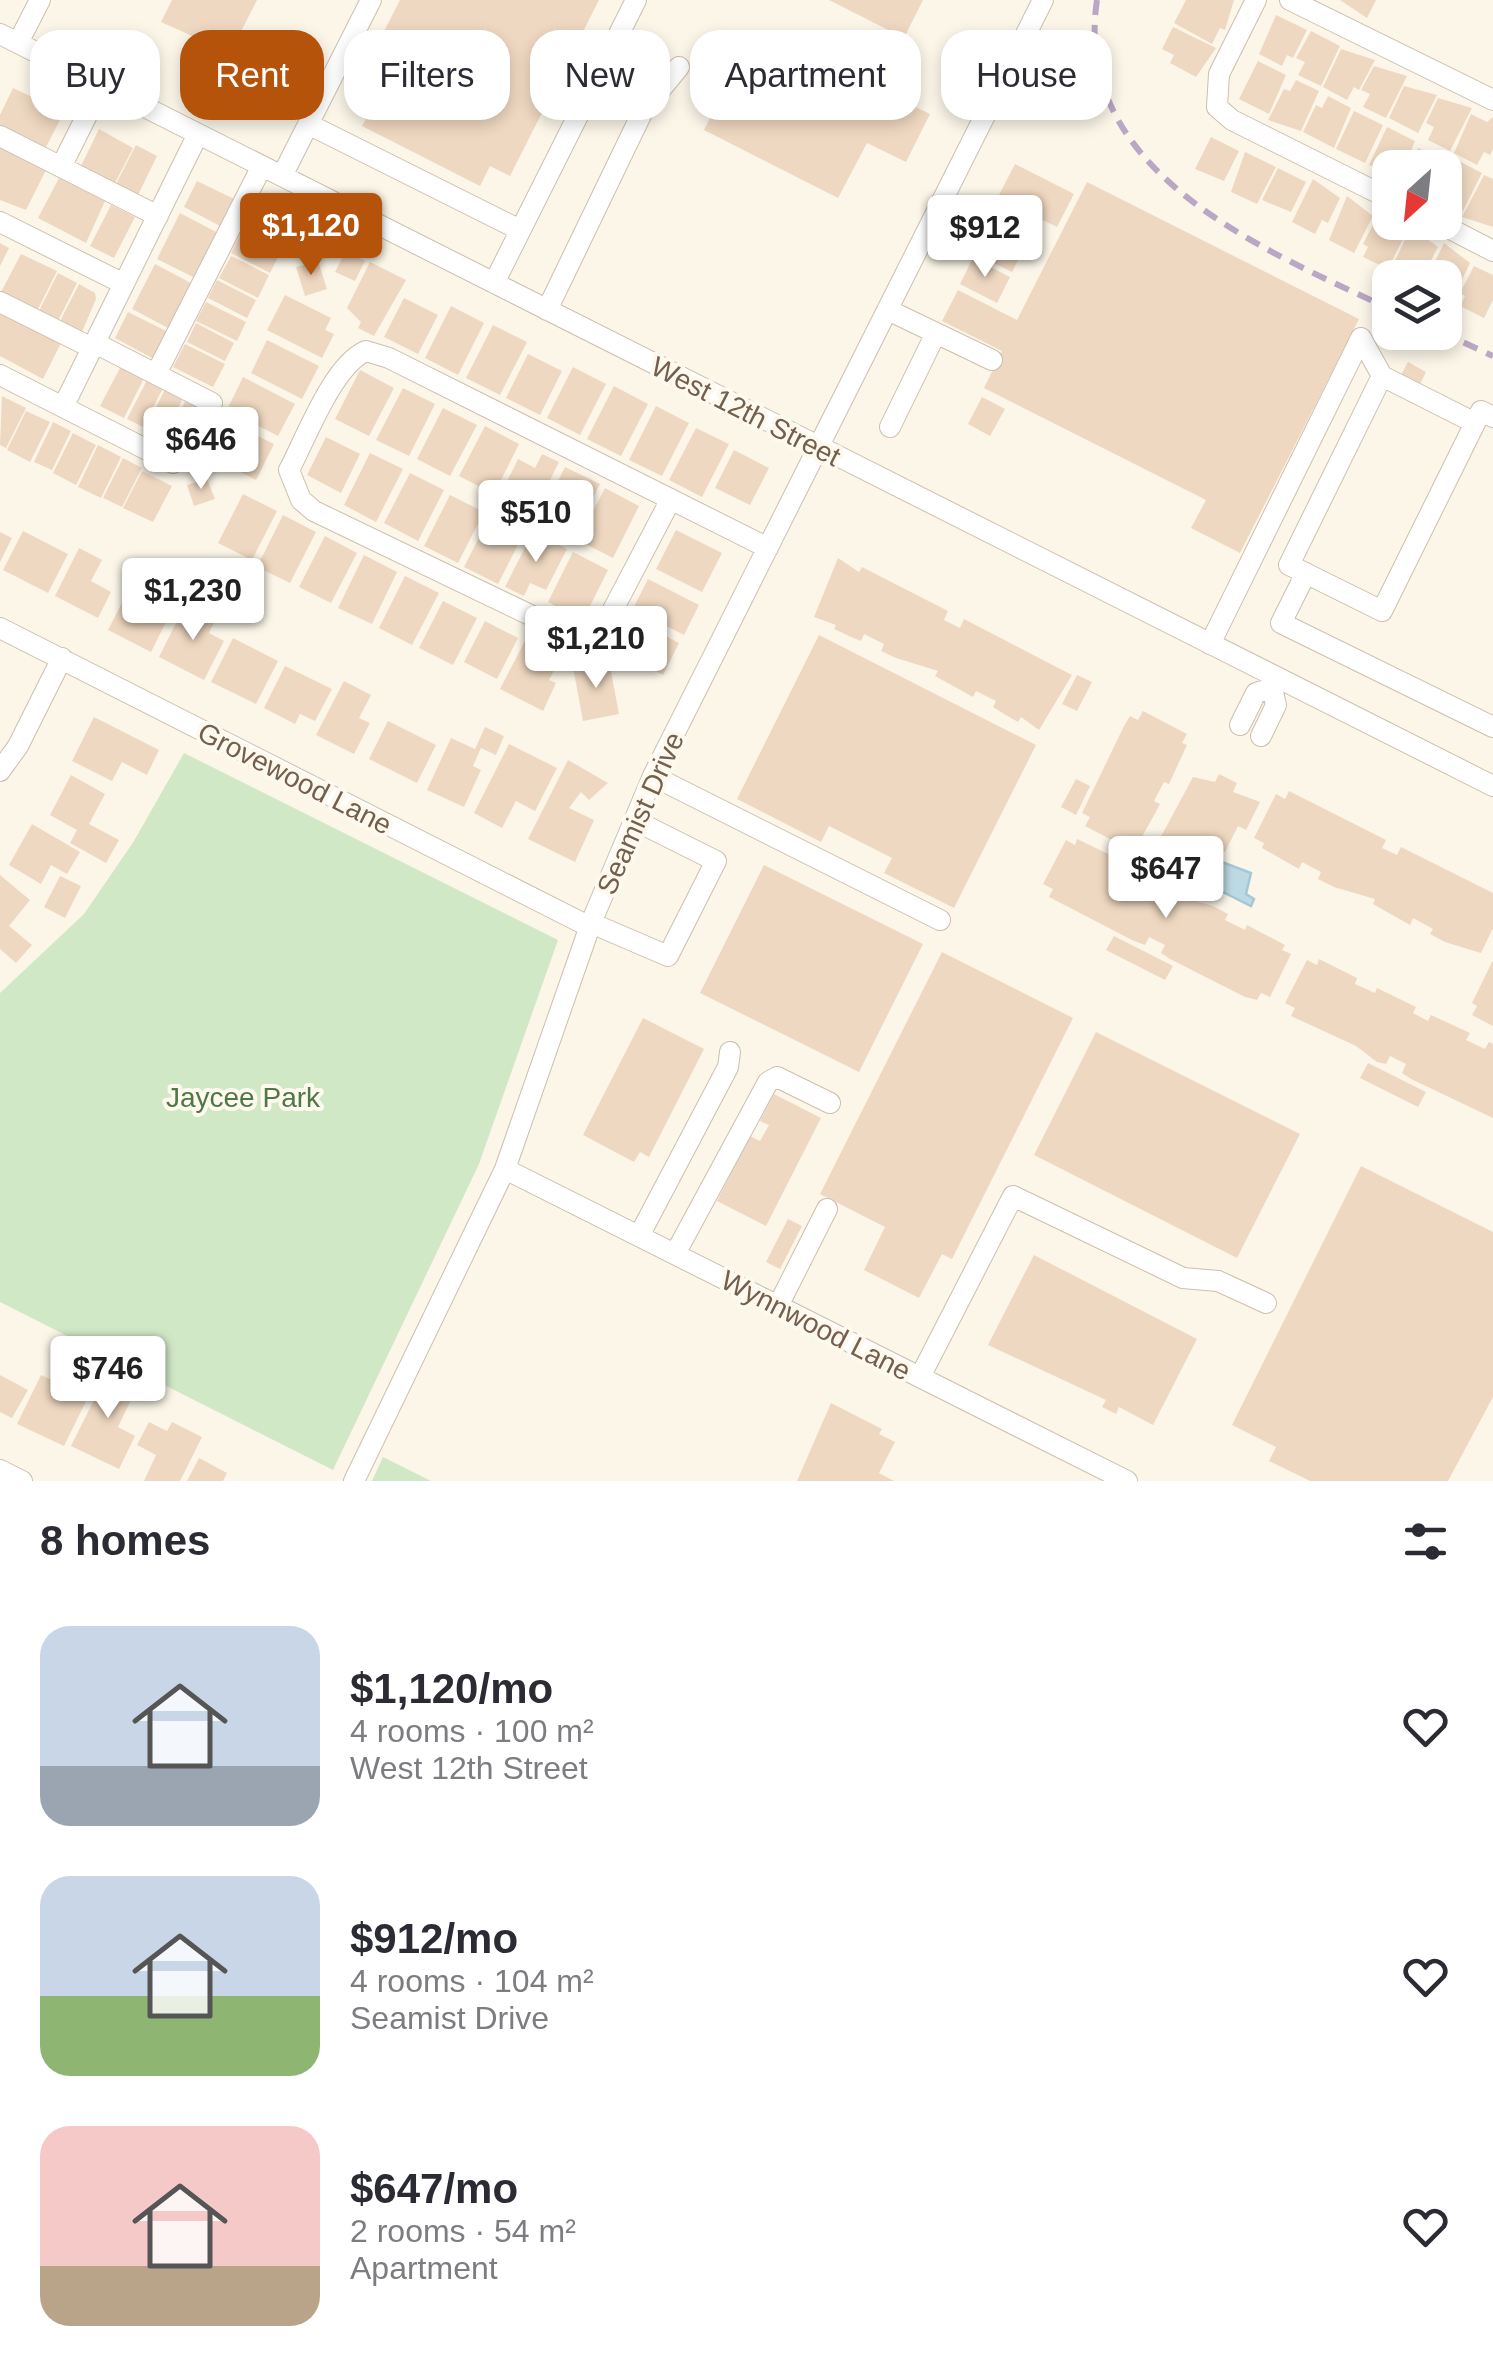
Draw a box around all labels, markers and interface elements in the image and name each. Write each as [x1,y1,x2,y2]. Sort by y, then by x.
chip: Buy [30,30,160,120]
chip: Rent [180,30,324,120]
chip: Filters [344,30,510,120]
chip: New [530,30,670,120]
chip: Apartment [690,30,921,120]
chip: House [941,30,1112,120]
north arrow [1372,150,1462,240]
map controls [1372,150,1462,350]
pin: $1,120 [230,193,392,278]
pin: $912 [926,195,1044,280]
text: $1,120 [262,207,360,243]
text: $912 [949,209,1021,245]
button: layers [1372,260,1462,350]
street label: West 12th Street [646,350,846,473]
pin: $646 [142,407,260,492]
text: $646 [165,421,237,457]
pin: $510 [477,480,595,565]
text: $510 [500,494,572,530]
pin: $1,230 [112,558,274,643]
text: $1,230 [144,572,242,608]
pin: $1,210 [515,606,677,691]
text: $1,210 [547,620,645,656]
street label: Grovewood Lane [193,716,397,841]
street label: Seamist Drive [591,727,690,899]
pin: $647 [1107,836,1225,921]
text: $647 [1130,850,1202,886]
park label: Jaycee Park [166,1082,321,1113]
street label: Wynnwood Lane [716,1264,916,1387]
pin: $746 [49,1336,167,1421]
text: $746 [72,1350,144,1386]
icon: filters [1398,1514,1453,1569]
text: 8 homes [40,1517,210,1564]
text: $1,120/mo [350,1665,553,1712]
icon: home [120,1666,240,1786]
icon: heart [1398,1699,1453,1754]
text: 4 rooms · 100 m² [350,1713,594,1749]
text: West 12th Street [350,1750,588,1786]
text: $912/mo [350,1915,518,1962]
icon: home [120,1916,240,2036]
icon: heart [1398,1949,1453,2004]
text: 4 rooms · 104 m² [350,1963,594,1999]
text: Seamist Drive [350,2000,549,2036]
text: $647/mo [350,2165,518,2212]
icon: home [120,2166,240,2286]
icon: heart [1398,2199,1453,2254]
text: 2 rooms · 54 m² [350,2213,576,2249]
text: Apartment [350,2250,498,2286]

